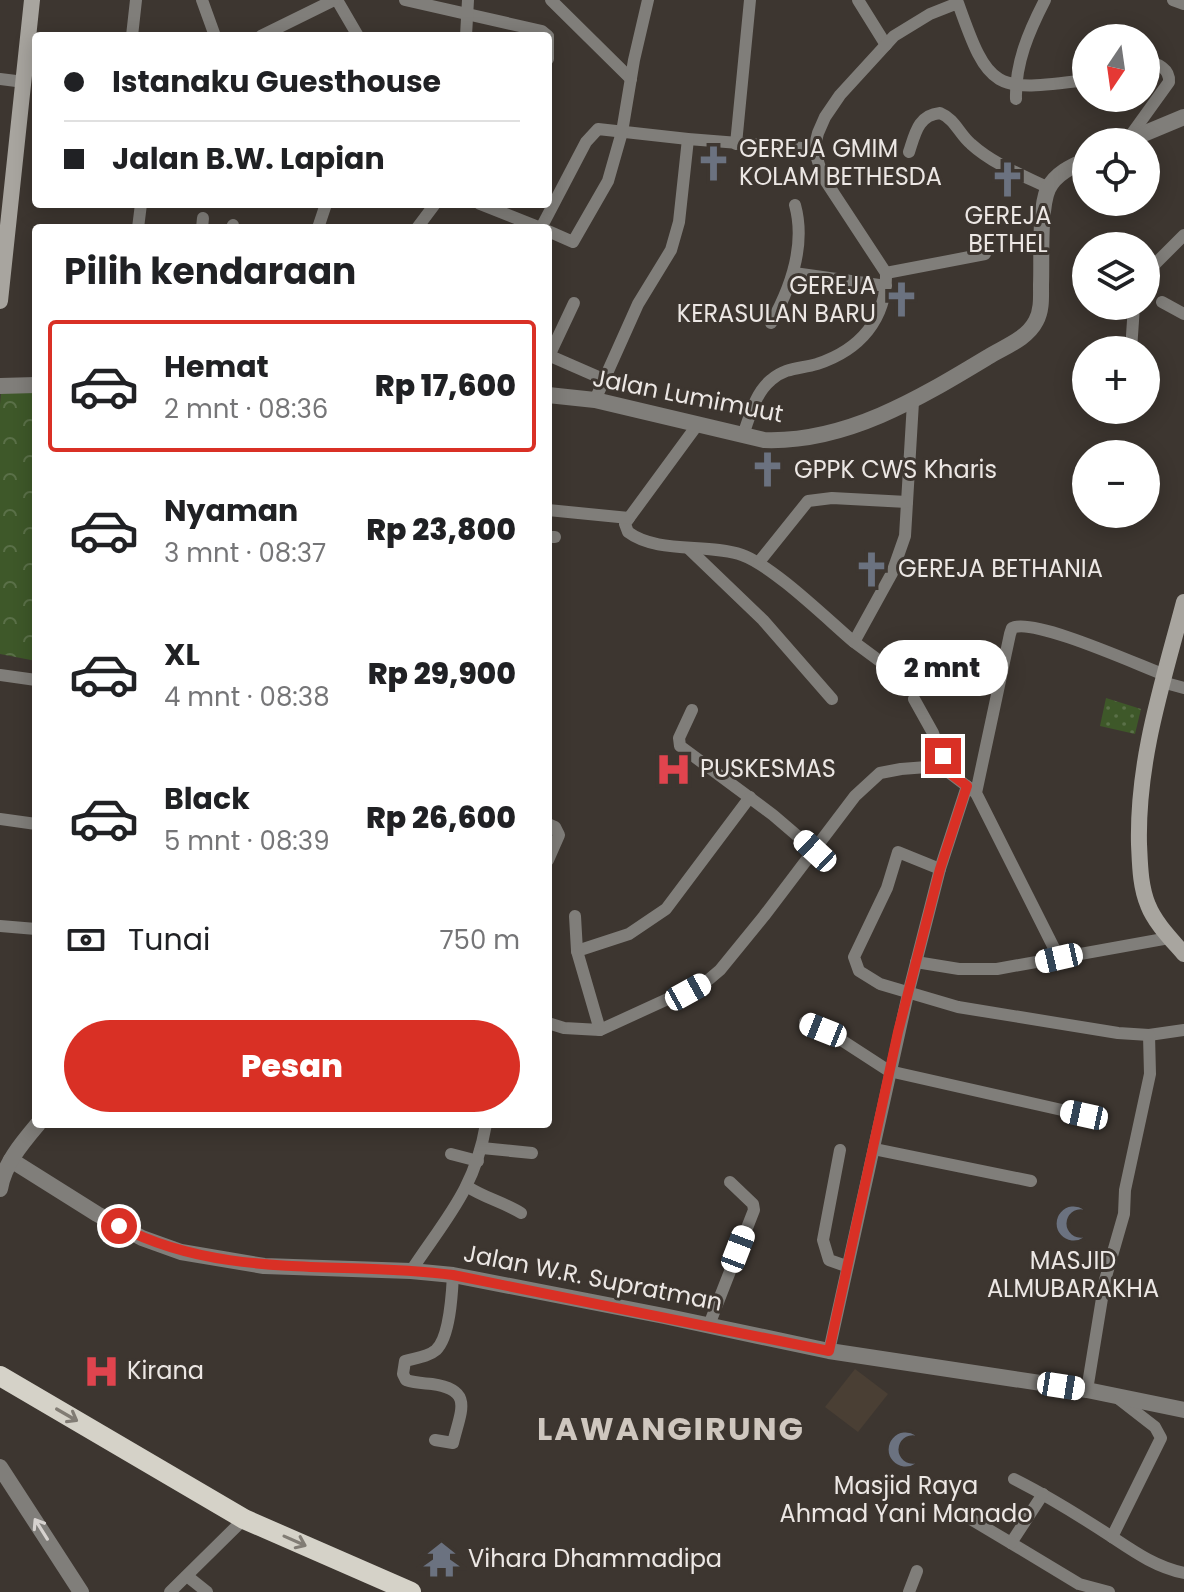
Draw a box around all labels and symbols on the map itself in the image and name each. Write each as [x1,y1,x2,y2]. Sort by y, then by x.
north arrow [1072,24,1160,112]
place label: GEREJA GMIM KOLAM BETHESDA [739,132,942,193]
church icon: GEREJA GMIM KOLAM BETHESDA [694,144,732,182]
church icon: GEREJA BETHEL [989,160,1027,198]
place label: GEREJA BETHEL [965,199,1051,260]
place label: GEREJA KERASULAN BARU [677,269,876,330]
church icon: GEREJA KERASULAN BARU [883,281,921,319]
street label: Jalan Lumimuut [590,361,786,430]
church icon: GPPK CWS Kharis [749,451,787,489]
place label: GPPK CWS Kharis [794,453,997,486]
church icon: GEREJA BETHANIA [853,550,891,588]
place label: GEREJA BETHANIA [898,552,1103,585]
callout: 2 mnt [877,640,1009,696]
route end [925,738,961,774]
hospital icon: PUSKESMAS [655,750,693,788]
place label: PUSKESMAS [700,752,836,785]
car [789,826,841,876]
car [1033,941,1085,975]
car [661,970,715,1014]
car [796,1010,850,1050]
car [1058,1098,1110,1132]
mosque icon: MASJID ALMUBARAKHA [1054,1205,1092,1243]
route start [101,1208,137,1244]
car [718,1222,758,1276]
street label: Jalan W.R. Supratman [461,1236,725,1319]
place label: MASJID ALMUBARAKHA [987,1244,1159,1305]
hospital icon: Kirana [82,1352,120,1390]
place label: Kirana [127,1354,204,1387]
car [1035,1370,1087,1402]
district label: LAWANGIRUNG [537,1406,805,1451]
one-way arrow [55,1408,79,1423]
mosque icon: Masjid Raya Ahmad Yani Manado [887,1430,925,1468]
place label: Masjid Raya Ahmad Yani Manado [779,1469,1033,1530]
one-way arrow [33,1518,49,1541]
one-way arrow [282,1535,306,1550]
temple icon: Vihara Dhammadipa [423,1540,461,1578]
place label: Vihara Dhammadipa [468,1542,722,1575]

